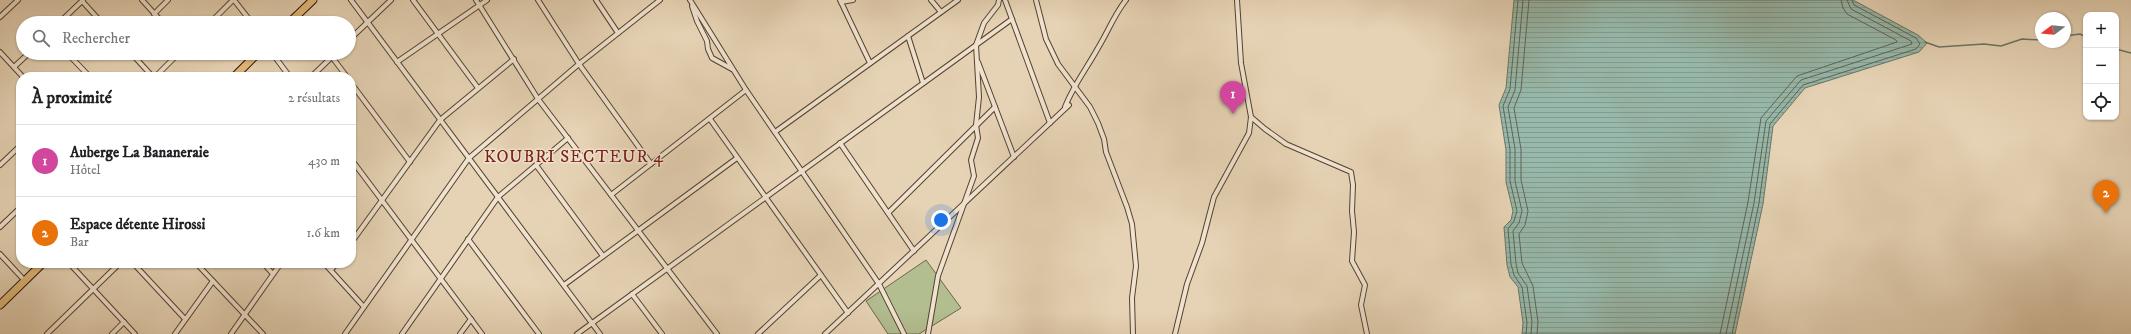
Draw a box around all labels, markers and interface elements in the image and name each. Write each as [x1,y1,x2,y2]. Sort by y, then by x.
north arrow [2035,12,2071,48]
map controls [2083,12,2119,120]
button: + [2083,12,2119,48]
search box [16,16,356,60]
icon: search [30,27,52,49]
text: Rechercher [62,29,130,48]
button: − [2083,48,2119,84]
pin: 1 [1220,81,1246,114]
button: locate [2083,84,2119,120]
text: À proximité [32,87,112,109]
text: 2 résultats [288,90,340,106]
text: Auberge La Bananeraie [70,143,209,162]
district label: KOUBRI SECTEUR 4 [484,146,664,168]
text: 1 [43,153,47,169]
text: 430 m [308,153,340,169]
text: Hôtel [70,162,101,178]
pin: 2 [2093,180,2119,213]
your location [931,210,951,230]
text: Espace détente Hirossi [70,215,205,234]
text: 2 [42,225,48,241]
text: 1.6 km [306,225,340,241]
text: Bar [70,234,89,250]

